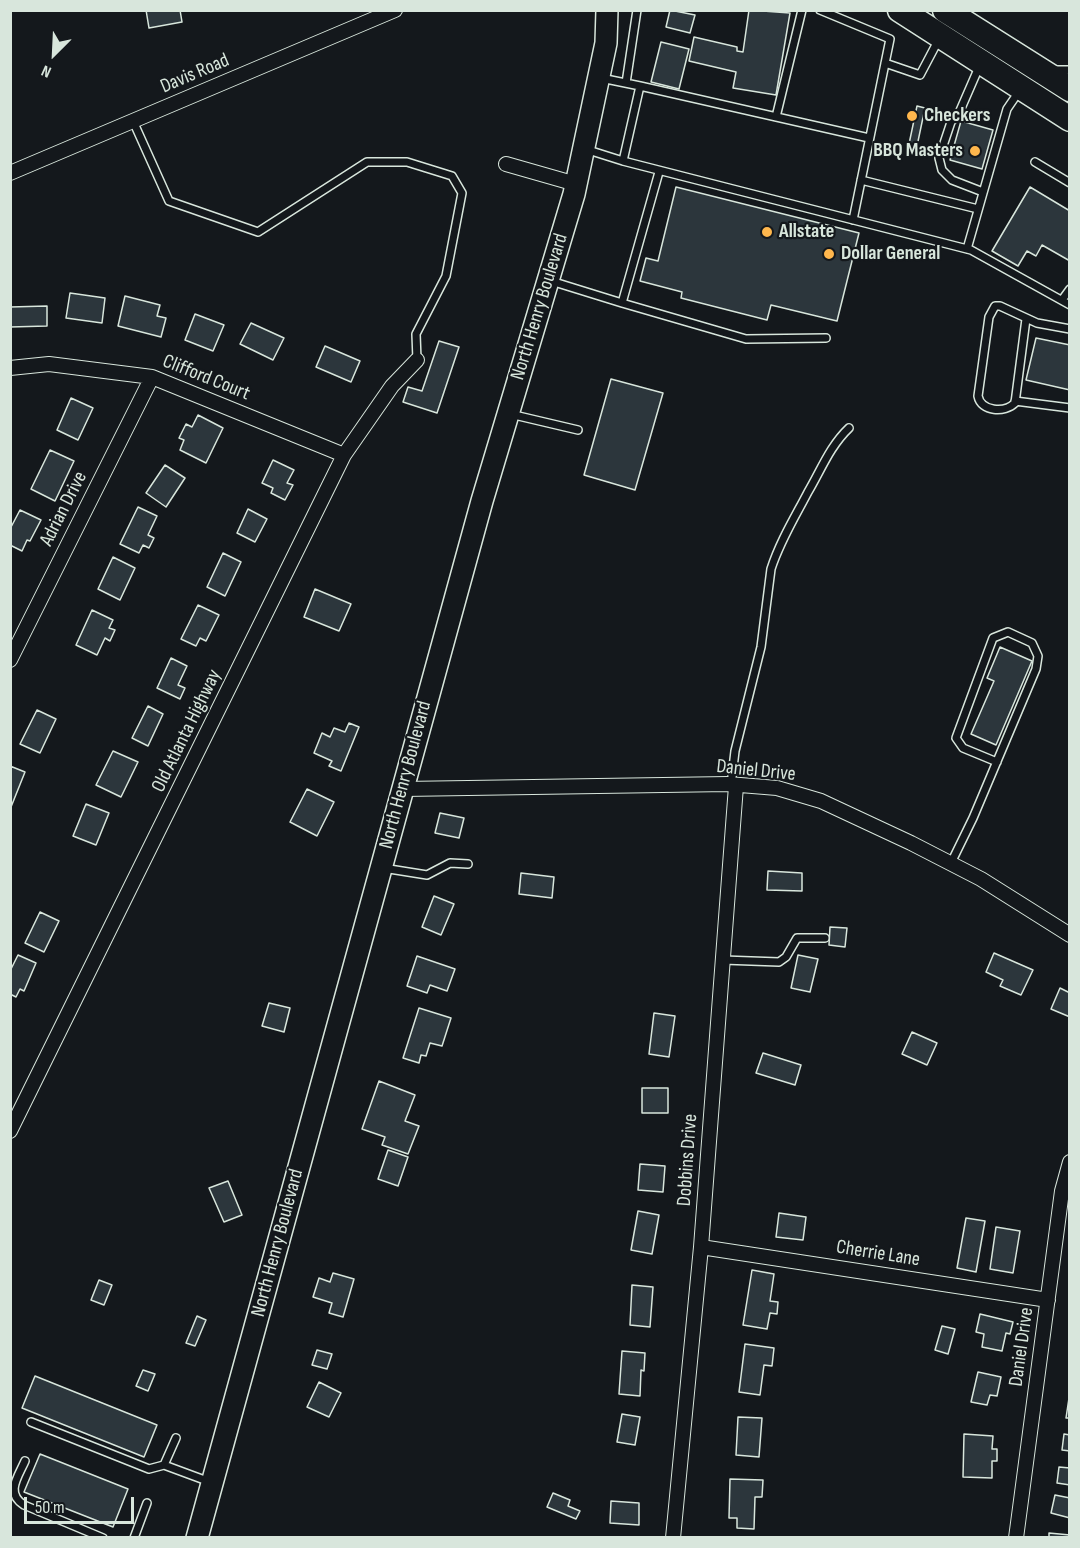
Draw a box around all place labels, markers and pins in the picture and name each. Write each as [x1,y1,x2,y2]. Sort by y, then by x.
place label: Checkers [924,104,990,128]
marker: Checkers [905,109,919,123]
place label: BBQ Masters [873,139,963,163]
marker: BBQ Masters [968,144,982,158]
place label: Allstate [779,220,834,244]
marker: Allstate [760,225,774,239]
place label: Dollar General [841,242,940,266]
marker: Dollar General [822,247,836,261]

